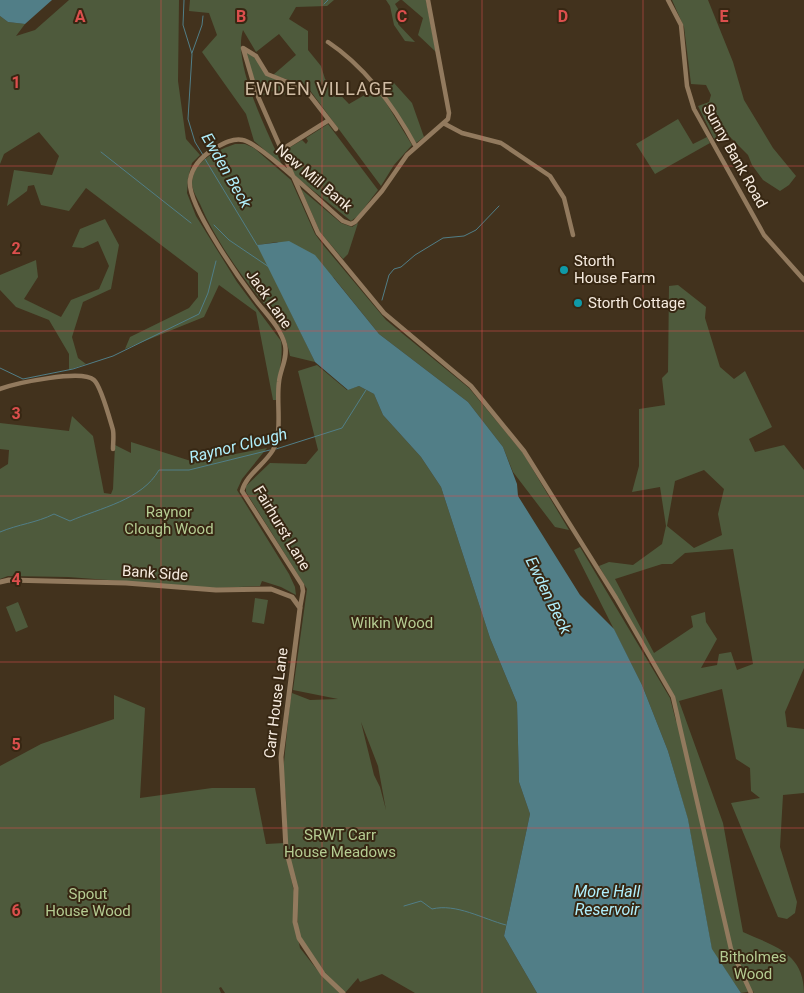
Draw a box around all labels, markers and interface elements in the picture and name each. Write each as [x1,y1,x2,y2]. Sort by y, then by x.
text: A [75,7,86,26]
text: B [236,7,246,26]
text: C [397,7,407,26]
text: D [558,7,568,26]
text: E [720,7,729,26]
text: 1 [11,73,21,92]
district label: EWDEN VILLAGE [245,78,393,99]
street label: Sunny Bank Road [699,101,771,211]
water label: Ewden Beck [197,129,256,212]
street label: New Mill Bank [272,141,356,216]
text: 2 [11,239,21,258]
place label: Storth House Farm [574,252,655,287]
marker: Storth House Farm [558,264,570,276]
street label: Jack Lane [242,266,296,332]
place label: Storth Cottage [588,294,685,312]
marker: Storth Cottage [572,297,584,309]
text: 3 [11,404,21,423]
water label: Raynor Clough [187,424,289,467]
street label: Fairhurst Lane [250,482,314,574]
park label: Raynor Clough Wood [124,503,214,538]
water label: Ewden Beck [522,553,576,638]
street label: Bank Side [121,562,189,584]
text: 4 [11,570,21,589]
park label: Wilkin Wood [351,614,433,632]
street label: Carr House Lane [260,647,292,759]
text: 5 [11,735,21,754]
park label: SRWT Carr House Meadows [284,826,396,861]
water label: More Hall Reservoir [574,882,641,919]
park label: Spout House Wood [45,885,131,920]
text: 6 [11,901,21,920]
park label: Bitholmes Wood [719,948,787,983]

